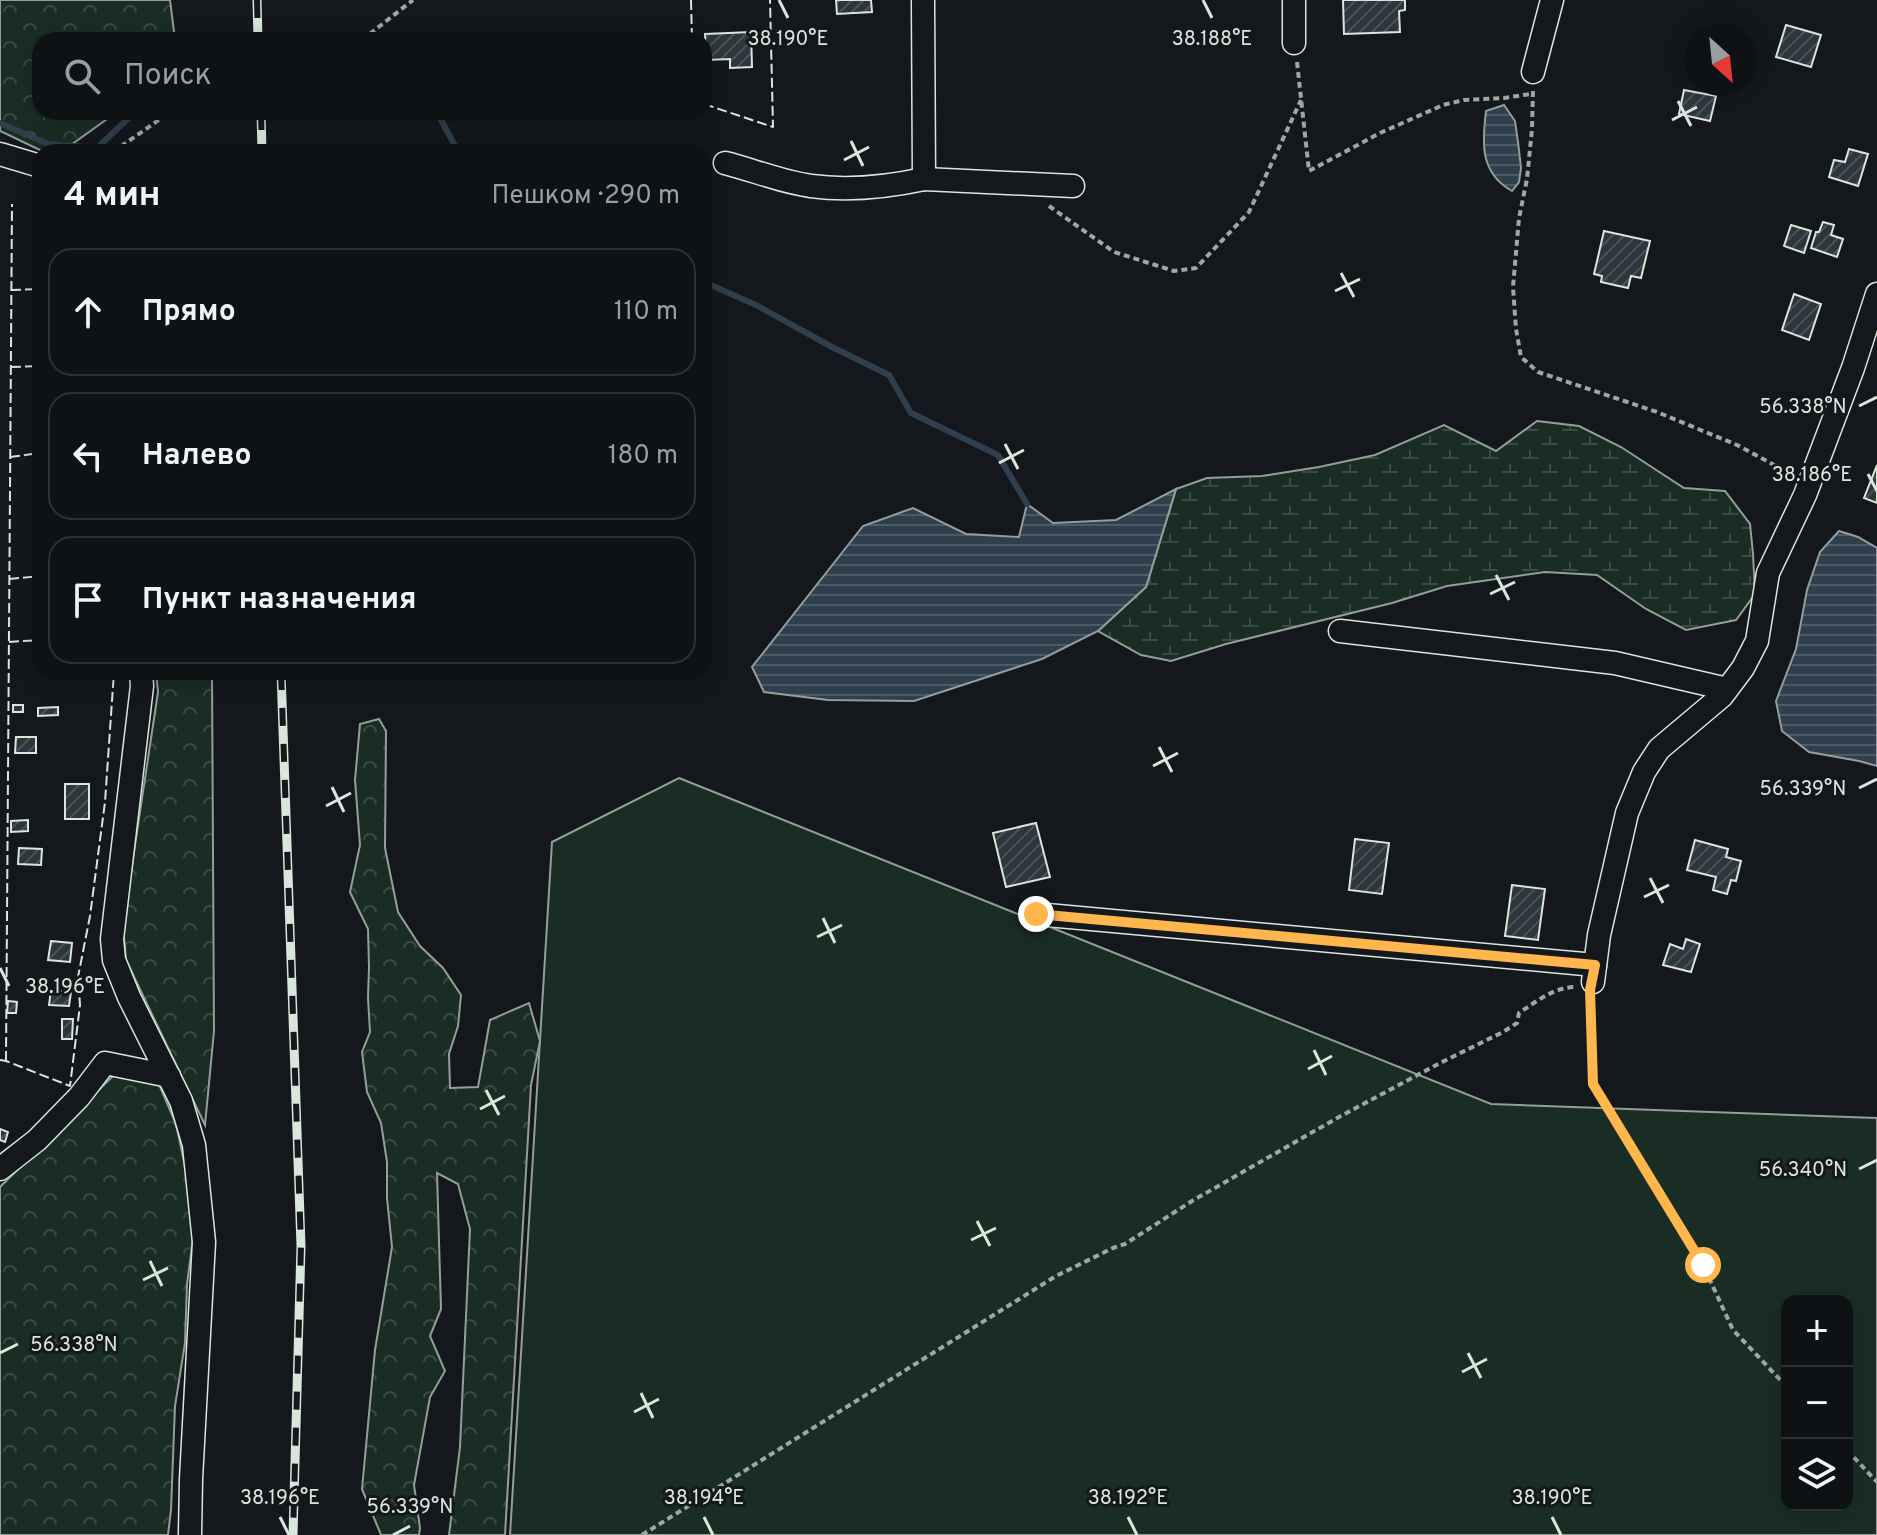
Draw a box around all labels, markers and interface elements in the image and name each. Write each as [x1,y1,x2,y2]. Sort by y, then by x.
north arrow [1685,24,1757,96]
text: 38.190°E [748,27,828,53]
text: 38.188°E [1172,27,1252,53]
search box [32,32,712,120]
icon: search [60,54,104,98]
text: Поиск [124,58,212,95]
text: 4 мин [64,175,161,218]
text: Пешком · 290 m [492,180,680,213]
icon: ahead [66,290,110,334]
text: Прямо [142,294,236,331]
text: 110 m [614,296,678,329]
text: 56.338°N [1759,395,1847,421]
icon: left [66,434,110,478]
text: Налево [142,438,251,475]
text: 180 m [608,440,678,473]
text: 38.186°E [1772,463,1852,489]
icon: arrive [66,578,110,622]
text: Пункт назначения [142,582,416,619]
text: 56.339°N [1760,777,1846,803]
route end [1018,896,1054,932]
text: 38.196°E [25,975,105,1001]
text: 56.340°N [1759,1158,1847,1184]
route start [1685,1247,1721,1283]
map controls [1781,1295,1853,1511]
button: + [1781,1295,1853,1367]
text: 56.338°N [30,1333,118,1359]
button: − [1781,1367,1853,1439]
button: layers [1781,1439,1853,1511]
text: 38.196°E [240,1486,320,1512]
text: 38.194°E [664,1486,744,1512]
text: 38.192°E [1088,1486,1168,1512]
text: 38.190°E [1512,1486,1592,1512]
text: 56.339°N [367,1495,453,1521]

